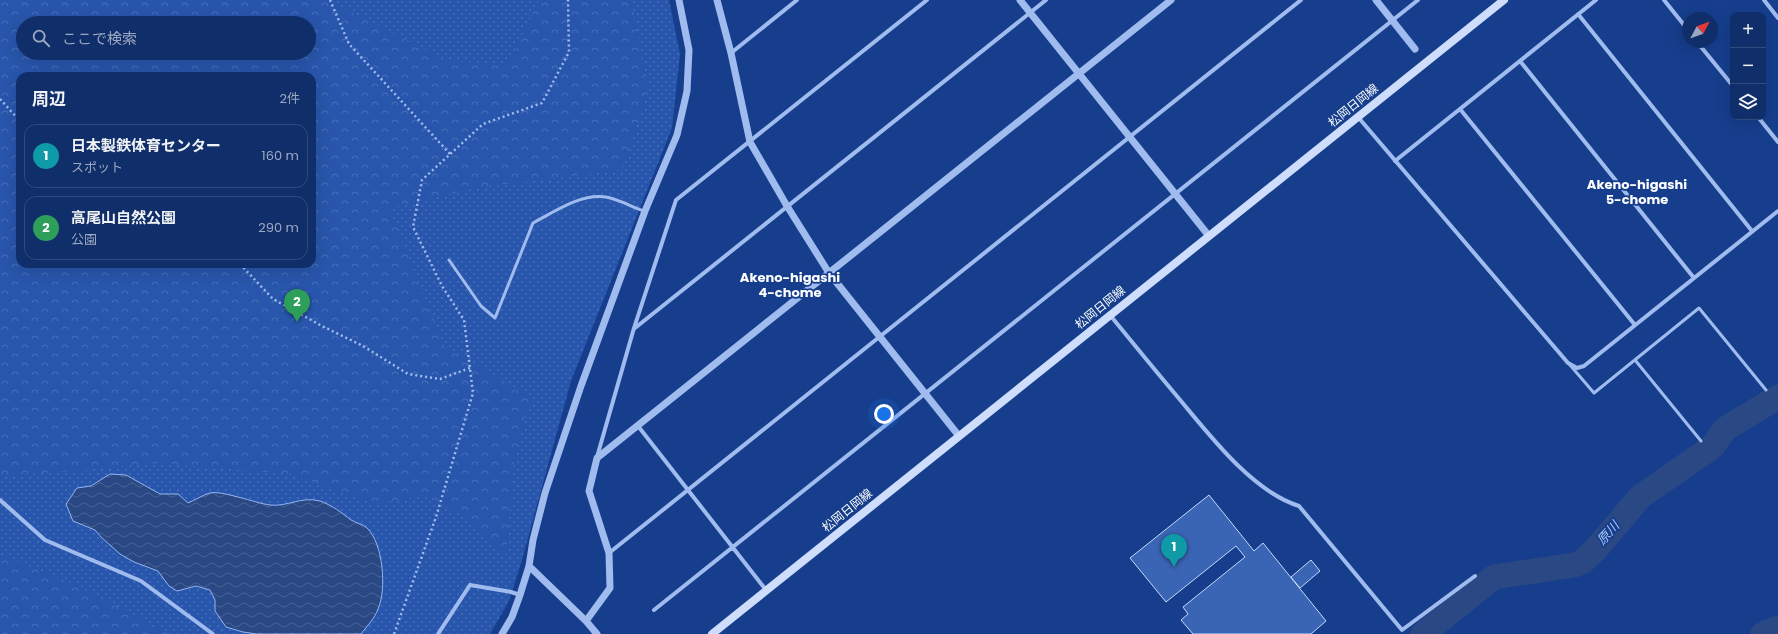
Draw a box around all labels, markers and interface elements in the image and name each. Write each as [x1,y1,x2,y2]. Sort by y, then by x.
north arrow [1682,12,1718,48]
map controls [1730,12,1766,120]
button: + [1730,12,1766,48]
search box [16,16,316,60]
icon: search [30,27,52,49]
text: ここで検索 [62,28,137,49]
button: − [1730,48,1766,84]
street label: 松岡日岡線 [1324,80,1382,130]
button: layers [1730,84,1766,120]
text: 周辺 [32,87,66,111]
text: 2件 [280,89,300,108]
text: 日本製鉄体育センター [71,135,221,156]
text: 1 [44,146,48,165]
text: 160 m [262,146,299,165]
text: スポット [71,158,123,177]
district label: Akeno-higashi 5-chome [1587,175,1687,209]
text: 高尾山自然公園 [71,207,176,228]
text: 2 [42,218,50,237]
text: 290 m [258,218,299,237]
text: 公園 [71,230,97,249]
district label: Akeno-higashi 4-chome [740,268,840,302]
street label: 松岡日岡線 [1071,282,1129,332]
pin: 2 [284,289,310,322]
your location [874,404,894,424]
street label: 松岡日岡線 [818,485,876,535]
water label: 原川 [1592,516,1625,549]
pin: 1 [1161,534,1187,567]

